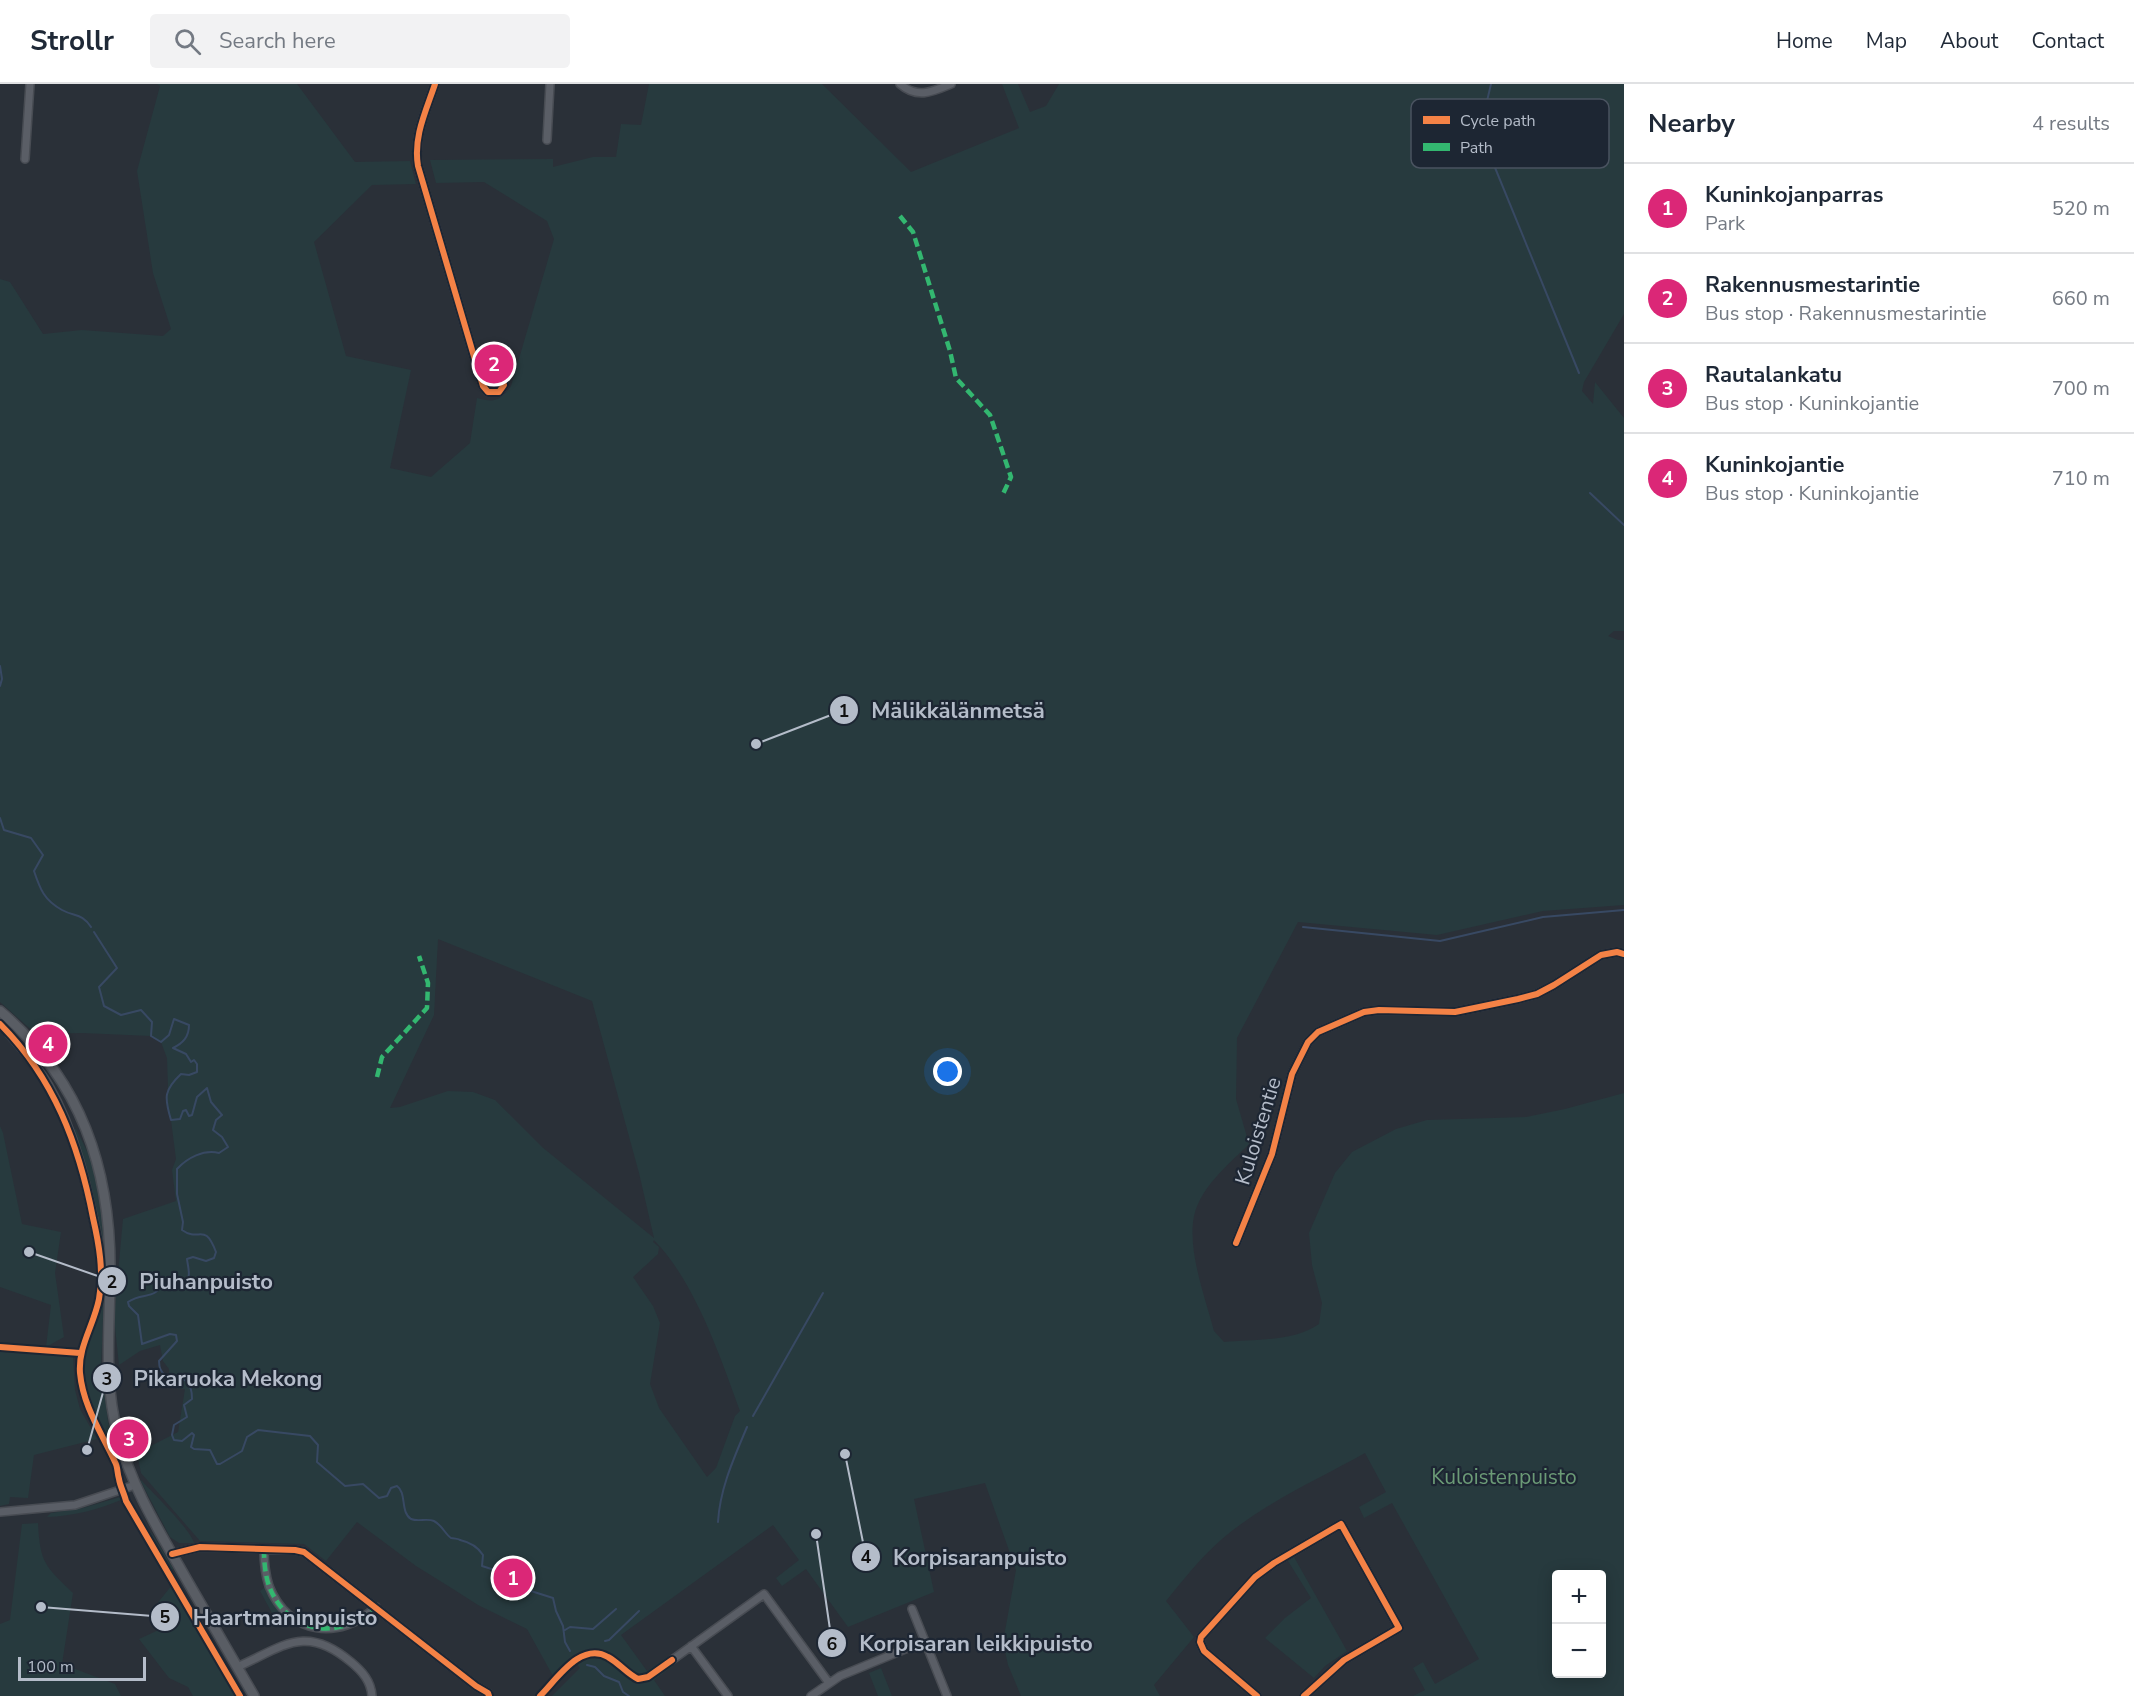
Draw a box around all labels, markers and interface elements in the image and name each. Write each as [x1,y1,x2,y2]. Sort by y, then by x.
search box [150,14,570,68]
text: Strollr [30,22,114,60]
icon: search [171,25,204,58]
text: Search here [219,26,336,56]
text: Home [1776,27,1833,55]
text: Map [1866,27,1907,55]
text: About [1940,27,1998,55]
text: Contact [2031,27,2104,55]
legend [1411,99,1609,168]
text: Nearby [1648,106,1735,141]
text: Cycle path [1460,110,1536,132]
text: 4 results [2032,110,2110,137]
text: Path [1460,137,1493,159]
text: Kuninkojanparras [1705,180,1883,210]
text: 1 [1662,195,1674,222]
text: 520 m [2052,195,2110,222]
text: Park [1705,210,1745,237]
text: Rakennusmestarintie [1705,270,1920,300]
text: 2 [1662,285,1674,312]
text: 660 m [2052,285,2110,312]
text: Bus stop · Rakennusmestarintie [1705,300,1987,327]
pin: 2 [474,342,514,386]
text: Rautalankatu [1705,360,1842,390]
text: 3 [1662,375,1674,402]
text: 700 m [2052,375,2110,402]
text: Bus stop · Kuninkojantie [1705,390,1919,417]
text: Kuninkojantie [1705,450,1844,480]
text: 4 [1662,465,1674,492]
text: 710 m [2052,465,2110,492]
text: Bus stop · Kuninkojantie [1705,480,1919,507]
callout: Mälikkälänmetsä [829,690,1057,730]
text: Mälikkälänmetsä [871,696,1045,726]
text: 1 [839,699,849,723]
pin: 4 [28,1022,68,1066]
your location [933,1057,962,1086]
street label: Kuloistentie [1228,1074,1288,1188]
callout: Piuhanpuisto [97,1261,285,1301]
text: Piuhanpuisto [139,1267,273,1297]
text: 2 [107,1270,117,1294]
callout: Pikaruoka Mekong [92,1358,335,1398]
text: Pikaruoka Mekong [134,1364,322,1394]
text: 3 [102,1367,112,1391]
pin: 3 [110,1416,148,1462]
park label: Kuloistenpuisto [1431,1463,1577,1491]
callout: Korpisaranpuisto [851,1537,1079,1577]
text: Korpisaranpuisto [893,1543,1067,1573]
text: 4 [861,1545,872,1569]
pin: 1 [494,1556,532,1600]
map controls [1552,1570,1606,1678]
button: + [1552,1570,1606,1624]
callout: Haartmaninpuisto [150,1597,389,1637]
text: Haartmaninpuisto [193,1603,377,1633]
text: 5 [160,1605,171,1629]
callout: Korpisaran leikkipuisto [817,1623,1104,1663]
button: − [1552,1624,1606,1678]
text: Korpisaran leikkipuisto [859,1629,1093,1659]
text: 6 [827,1632,838,1656]
scale bar [18,1654,146,1682]
text: 100 m [27,1656,74,1678]

